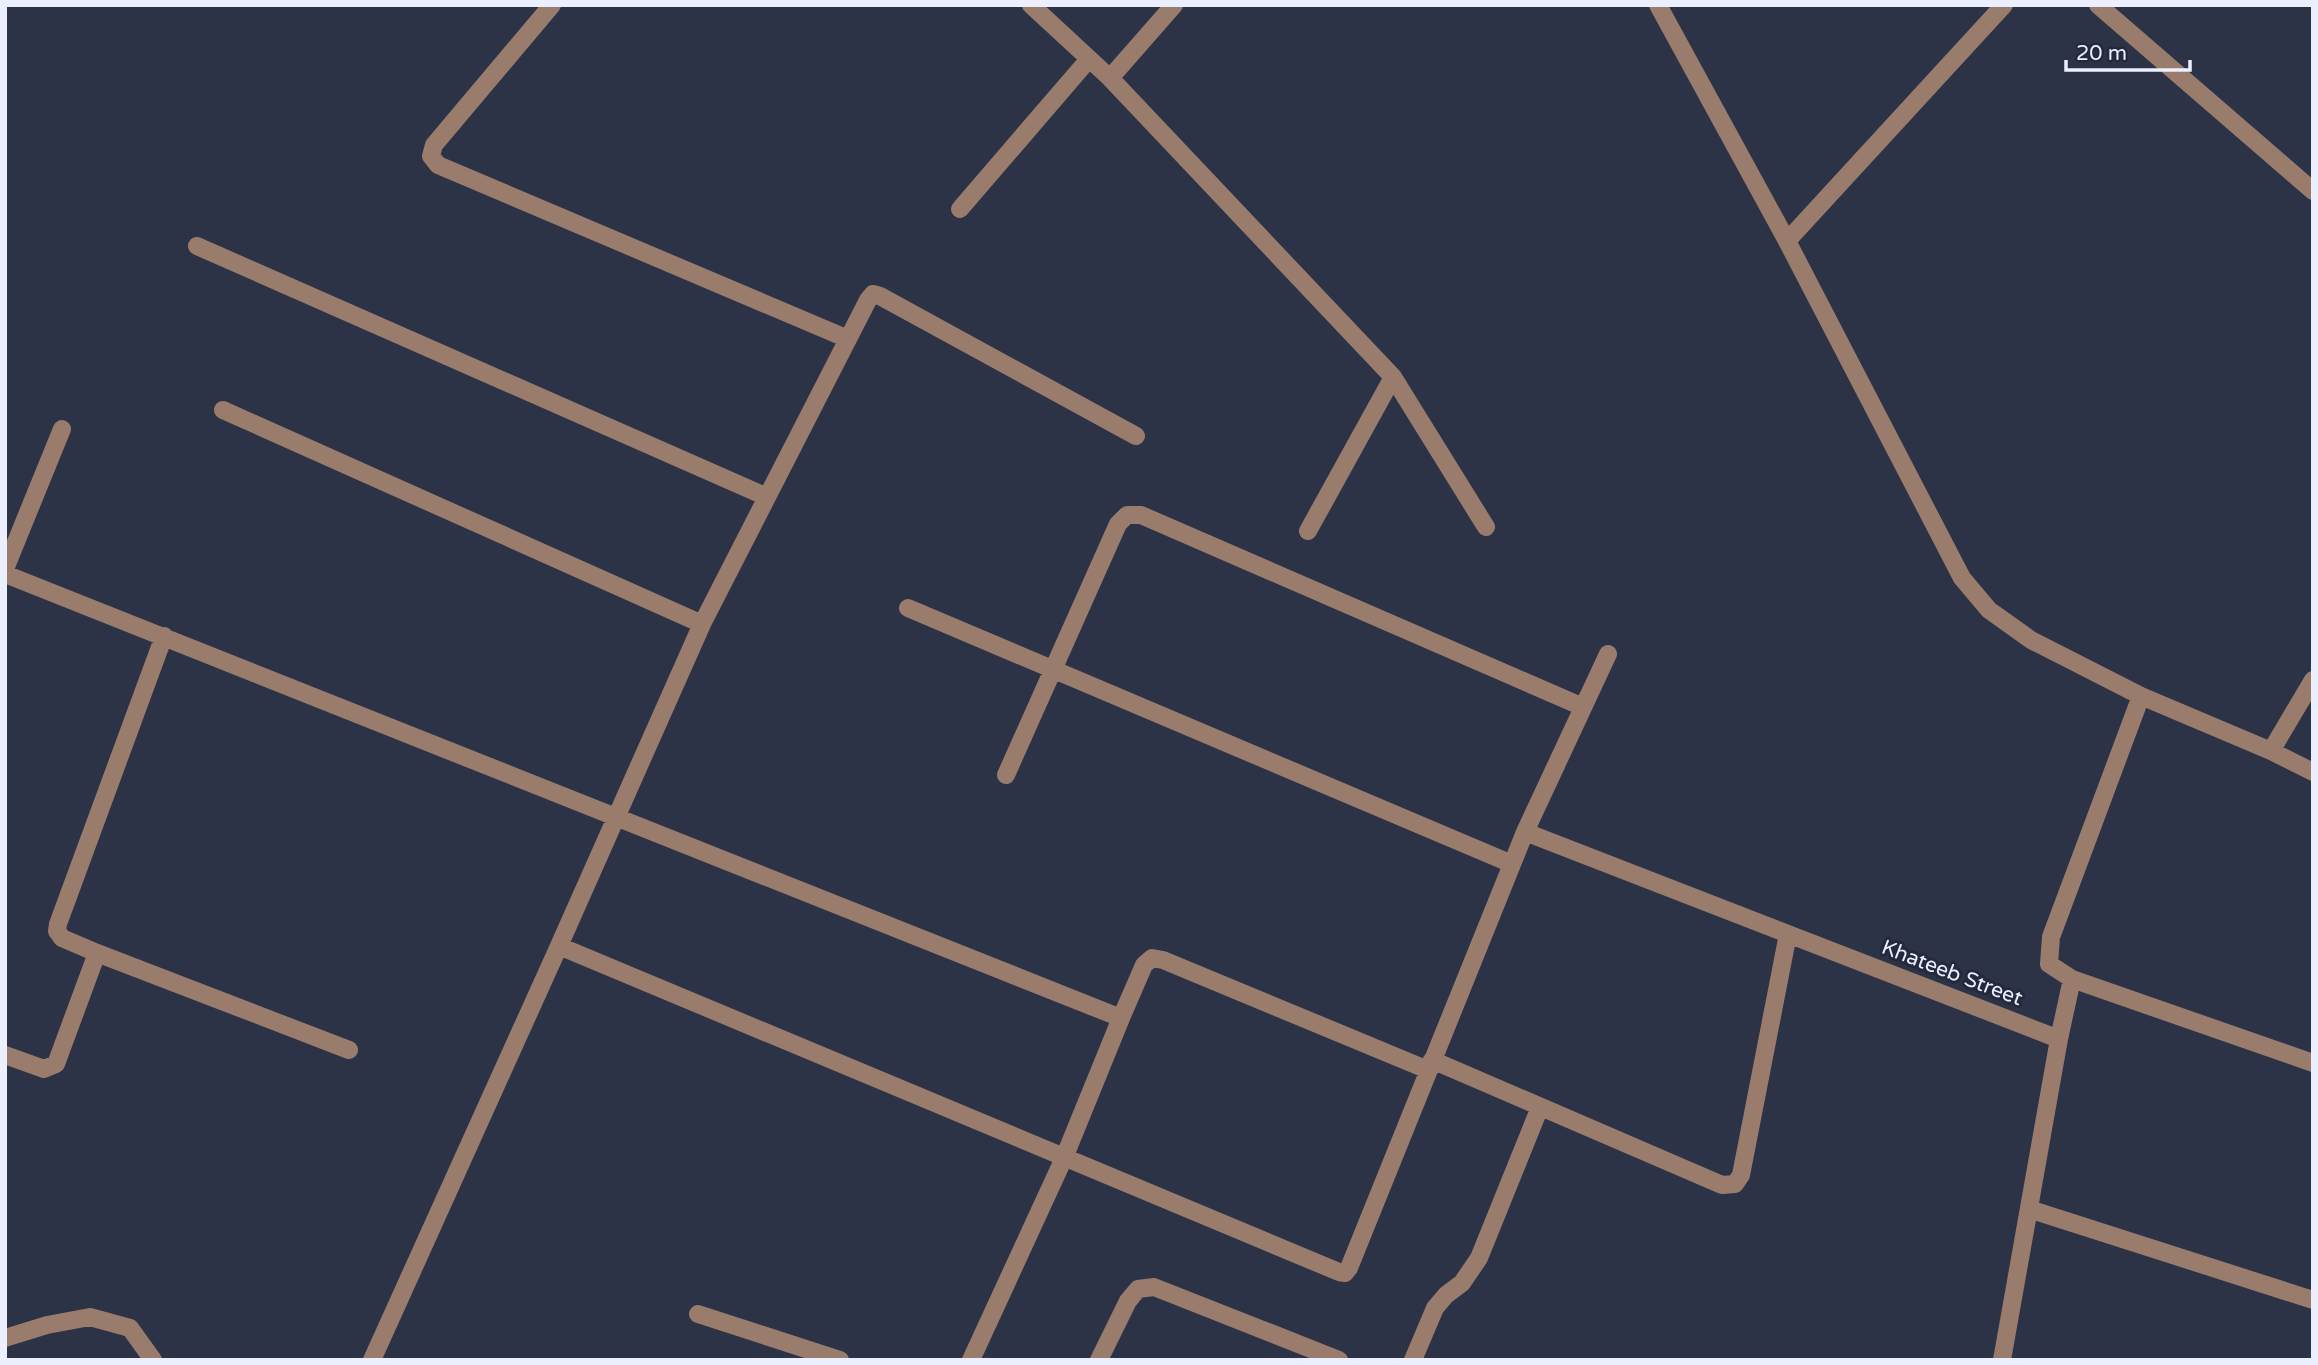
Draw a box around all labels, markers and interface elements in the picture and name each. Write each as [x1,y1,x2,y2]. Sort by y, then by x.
scale bar [2066,28,2190,72]
text: 20 m [2076,41,2127,66]
street label: Khateeb Street [1878,935,2026,1011]

